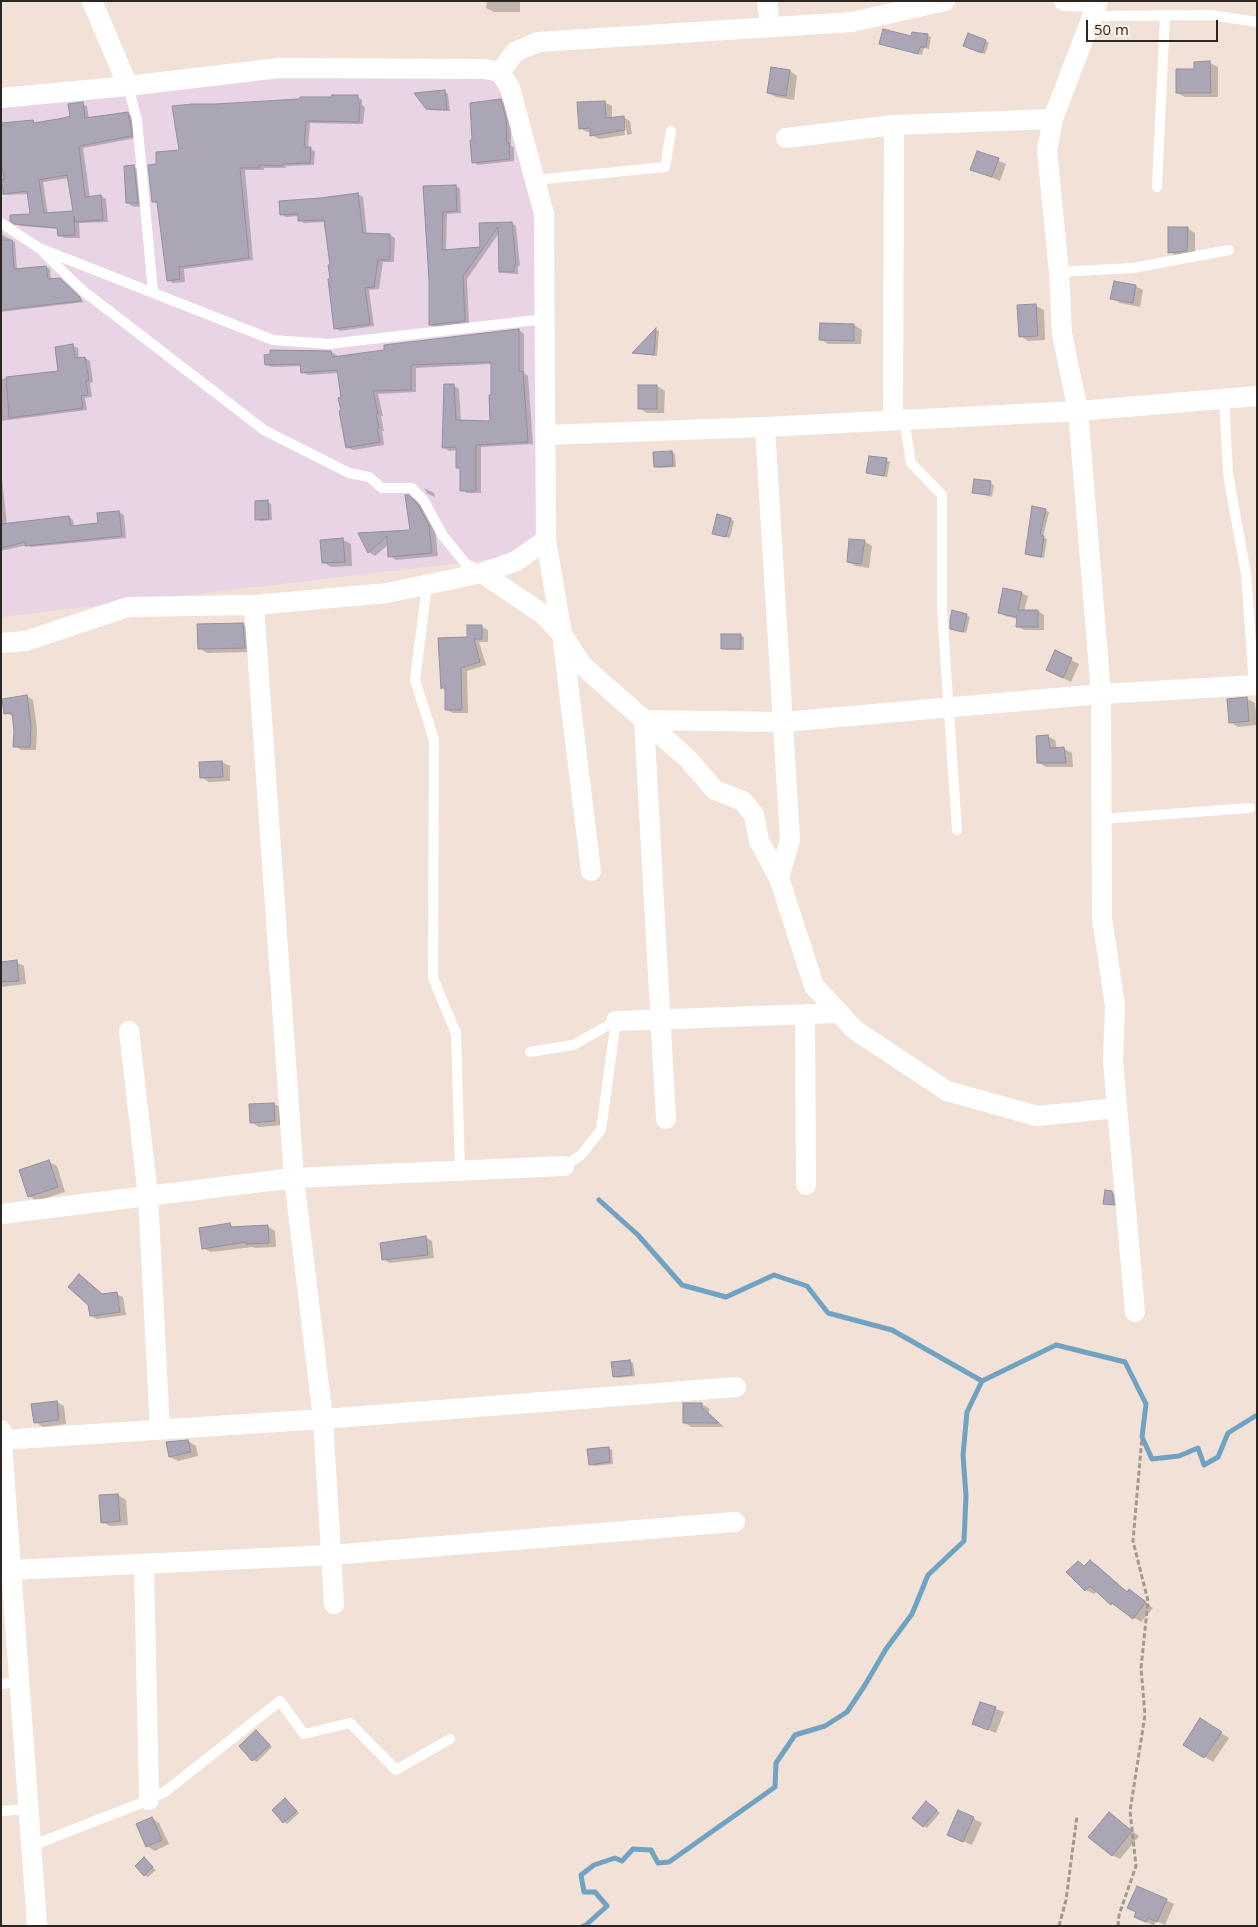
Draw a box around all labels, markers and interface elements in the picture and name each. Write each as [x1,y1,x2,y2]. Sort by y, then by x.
scale bar [1088,10,1220,42]
text: 50 m [1094,19,1129,39]

